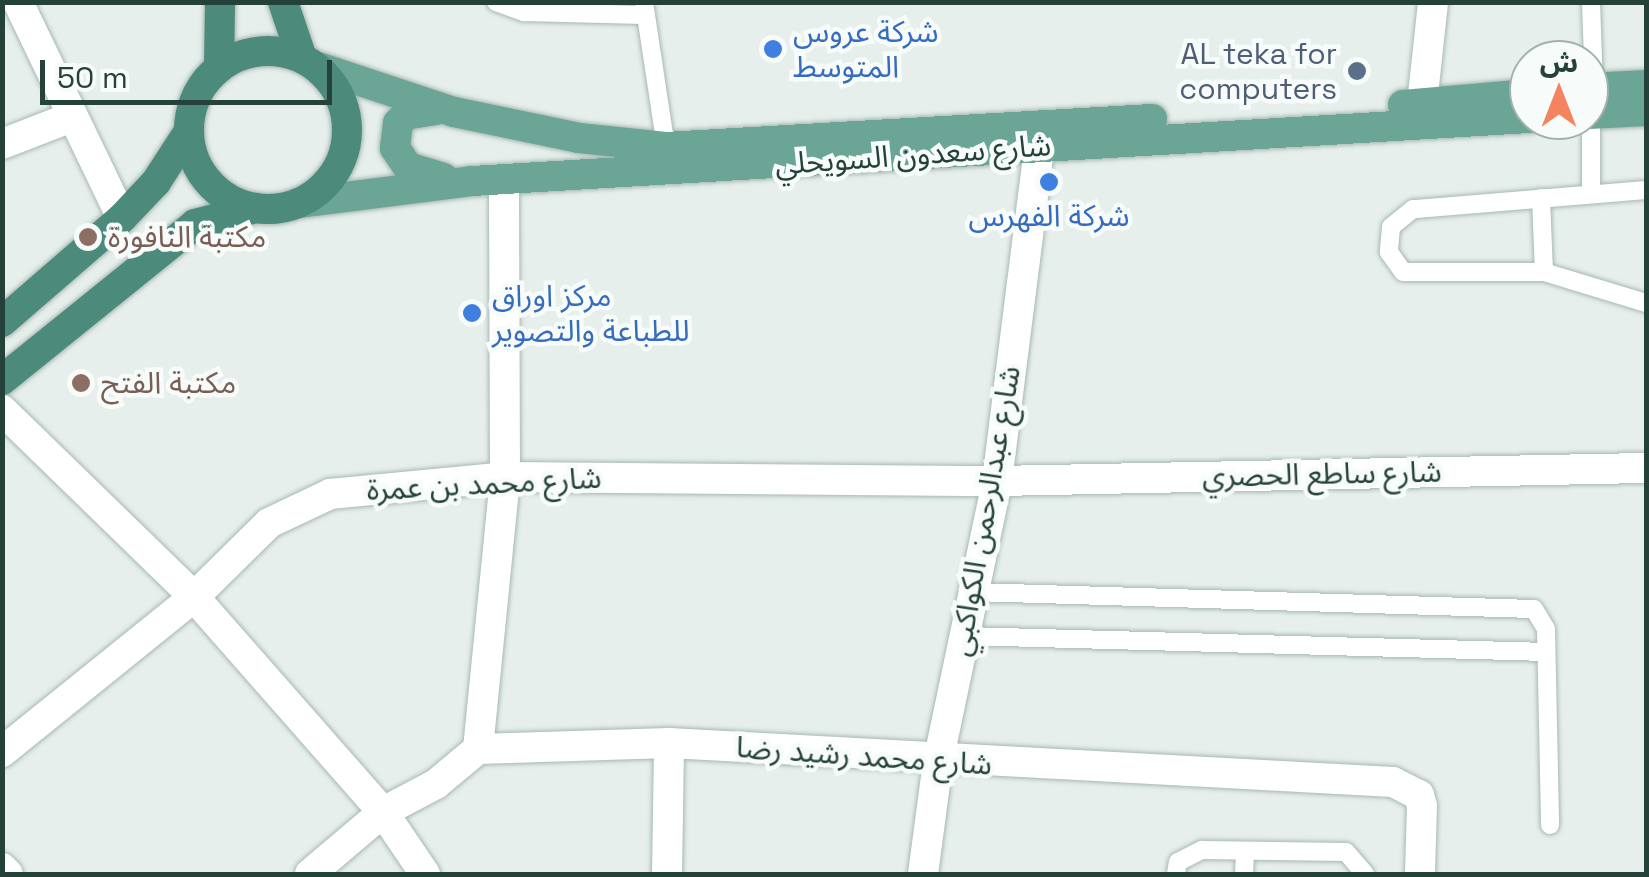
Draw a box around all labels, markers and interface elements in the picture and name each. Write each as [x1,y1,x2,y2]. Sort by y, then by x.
place label: شركة عروس المتوسط [793,14,938,84]
place label: AL teka for computers [1179,36,1337,106]
marker: شركة عروس المتوسط [762,38,784,60]
scale bar [45,40,338,102]
north arrow [1509,40,1609,140]
text: ش [1540,44,1578,80]
text: 50 m [57,58,128,97]
marker: AL teka for computers [1346,60,1368,82]
street label: شارع سعدون السويحلي [774,127,1052,183]
marker: شركة الفهرس [1038,171,1060,193]
place label: شركة الفهرس [968,198,1130,234]
place label: مكتبة النافورة [108,219,266,255]
marker: مكتبة النافورة [77,226,99,248]
place label: مركز اوراق للطباعة والتصوير [492,278,690,348]
marker: مركز اوراق للطباعة والتصوير [461,302,483,324]
street label: شارع عبدالرحمن الكواكبي [942,363,1028,659]
place label: مكتبة الفتح [101,365,236,401]
marker: مكتبة الفتح [70,372,92,394]
street label: شارع ساطع الحصري [1202,454,1442,494]
street label: شارع محمد بن عمرة [366,460,602,508]
street label: شارع محمد رشيد رضا [735,729,993,783]

